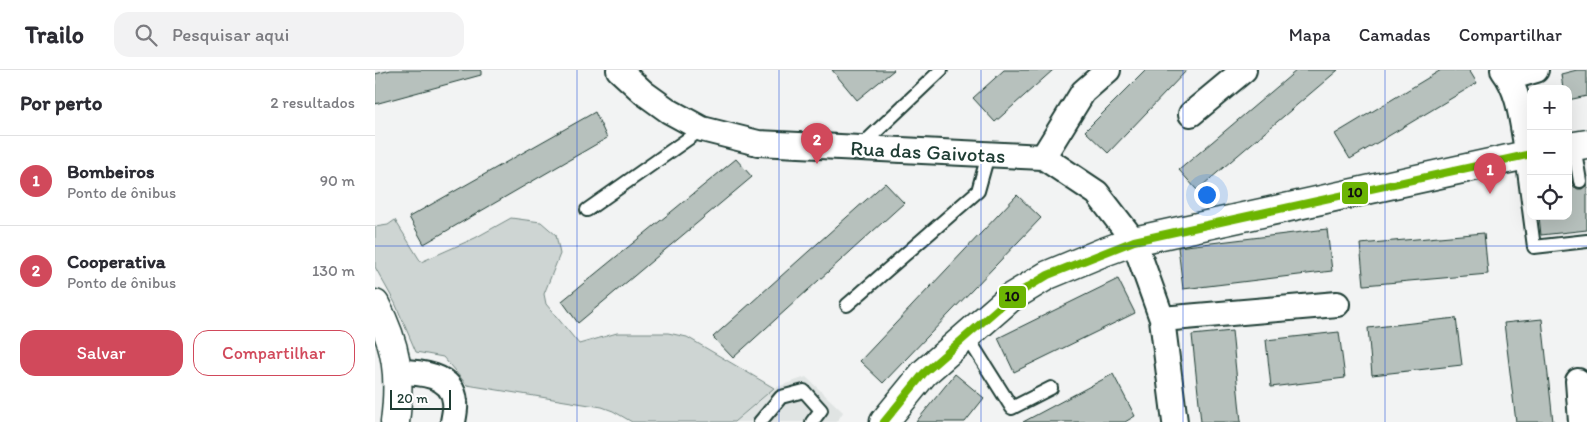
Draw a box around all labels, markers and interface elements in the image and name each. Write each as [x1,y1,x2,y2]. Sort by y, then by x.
search box [114,12,464,57]
text: Trailo [25,20,84,49]
icon: search [132,21,160,49]
text: Pesquisar aqui [172,23,289,46]
text: Mapa [1289,24,1331,46]
text: Camadas [1359,24,1431,46]
text: Compartilhar [1459,24,1562,46]
map controls [1527,85,1572,220]
button: + [1527,85,1572,130]
text: Por perto [20,90,102,115]
text: 2 resultados [270,93,355,112]
pin: 2 [801,123,833,164]
button: − [1527,130,1572,175]
street label: Rua das Gaivotas [850,135,1006,168]
pin: 1 [1474,153,1506,194]
text: Bombeiros [67,160,154,183]
text: 1 [32,171,40,190]
text: 90 m [320,171,355,190]
button: locate [1527,175,1572,220]
line badge: 10 [1341,181,1369,205]
your location [1194,182,1220,208]
text: Ponto de ônibus [67,183,176,202]
text: 10 [1347,184,1363,201]
text: Cooperativa [67,250,166,273]
text: 2 [32,261,40,280]
text: 130 m [312,261,355,280]
text: Ponto de ônibus [67,273,176,292]
line badge: 10 [998,285,1027,309]
text: 10 [1004,288,1020,305]
button: Salvar [20,330,183,376]
button: Compartilhar [193,330,355,376]
scale bar [390,387,451,410]
text: 20 m [397,390,428,407]

